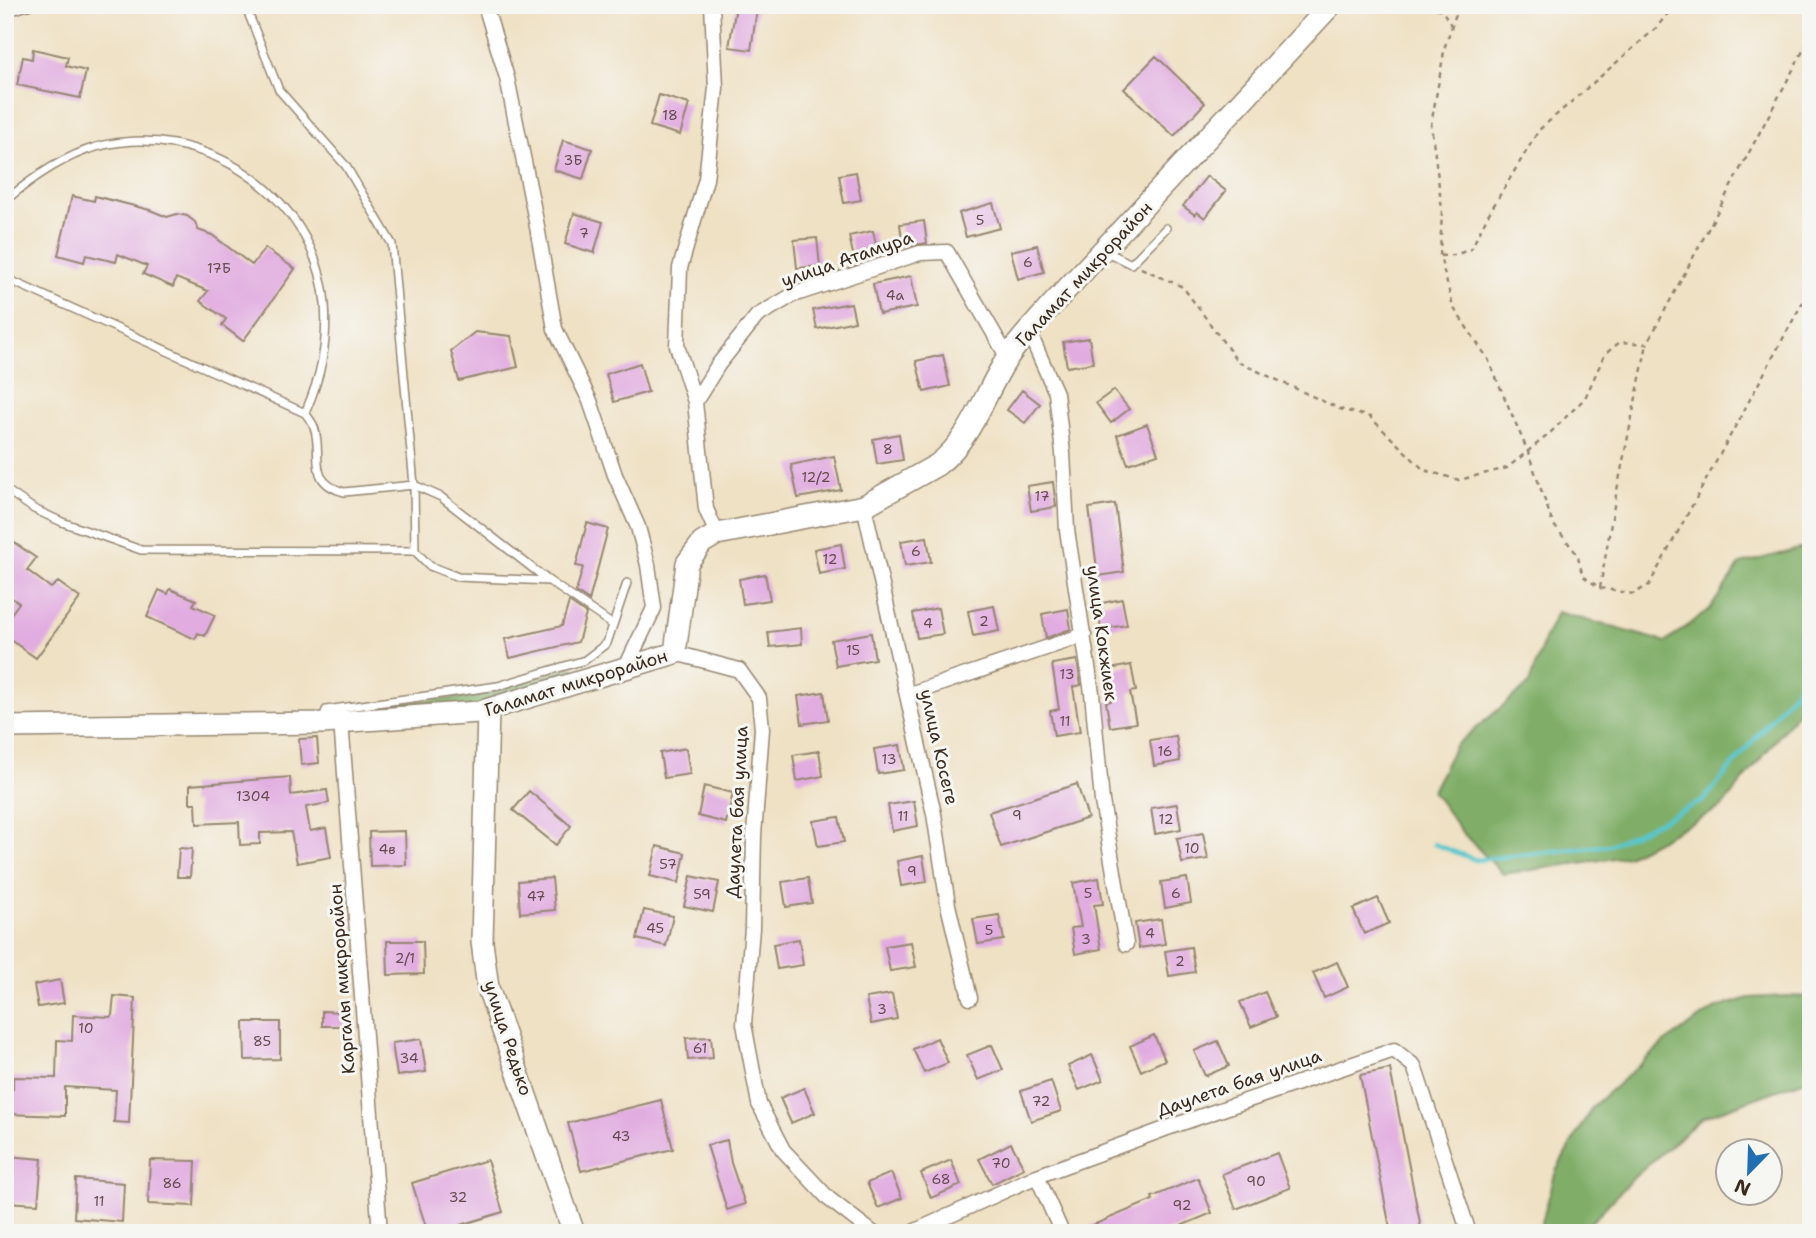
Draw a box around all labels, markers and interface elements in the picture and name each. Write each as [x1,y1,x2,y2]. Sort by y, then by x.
house number: 18 [662,106,678,124]
house number: 3Б [563,151,583,169]
street label: Галамат микрорайон [1010,196,1158,352]
house number: 5 [976,211,984,229]
house number: 7 [579,224,589,242]
street label: улица Атамура [778,225,916,293]
house number: 6 [1023,253,1033,271]
house number: 17Б [207,259,231,277]
house number: 4а [886,286,905,304]
house number: 8 [883,440,893,458]
house number: 12/2 [801,468,831,486]
house number: 17 [1035,487,1049,505]
house number: 6 [911,542,921,560]
house number: 12 [823,550,837,568]
street label: улица Кокжиек [1081,564,1123,703]
house number: 2 [979,612,989,630]
house number: 4 [923,614,933,632]
house number: 15 [846,641,860,659]
street label: Галамат микрорайон [482,644,670,722]
house number: 13 [1060,665,1074,683]
street label: улица Косеге [914,687,964,807]
house number: 11 [1059,712,1071,730]
street label: Даулета бая улица [721,725,753,899]
house number: 16 [1157,742,1173,760]
house number: 13 [882,750,896,768]
house number: 1304 [236,787,270,805]
house number: 9 [1012,806,1022,824]
house number: 11 [897,807,909,825]
house number: 12 [1159,810,1173,828]
house number: 10 [1184,839,1200,857]
house number: 4в [378,840,396,858]
house number: 57 [659,855,677,873]
house number: 9 [907,862,917,880]
street label: Каргалы микрорайон [323,883,361,1075]
house number: 5 [1084,884,1092,902]
house number: 6 [1171,884,1181,902]
house number: 59 [693,885,711,903]
house number: 47 [527,887,545,905]
house number: 45 [646,919,664,937]
house number: 5 [985,921,993,939]
house number: 4 [1145,924,1155,942]
house number: 3 [1081,930,1091,948]
house number: 2/1 [395,949,415,967]
house number: 2 [1175,952,1185,970]
street label: улица Редько [478,977,538,1099]
house number: 3 [877,1000,887,1018]
house number: 10 [78,1019,94,1037]
house number: 85 [253,1032,271,1050]
house number: 61 [693,1039,707,1057]
street label: Даулета бая улица [1154,1044,1324,1122]
house number: 34 [399,1049,419,1067]
house number: 72 [1032,1092,1050,1110]
house number: 43 [612,1127,630,1145]
north arrow [1714,1136,1784,1206]
house number: 70 [991,1154,1011,1172]
house number: 68 [931,1170,951,1188]
house number: 90 [1246,1172,1266,1190]
text: N [1731,1173,1754,1202]
house number: 86 [162,1174,182,1192]
house number: 32 [449,1188,467,1206]
house number: 11 [93,1192,105,1210]
house number: 92 [1173,1196,1191,1214]

